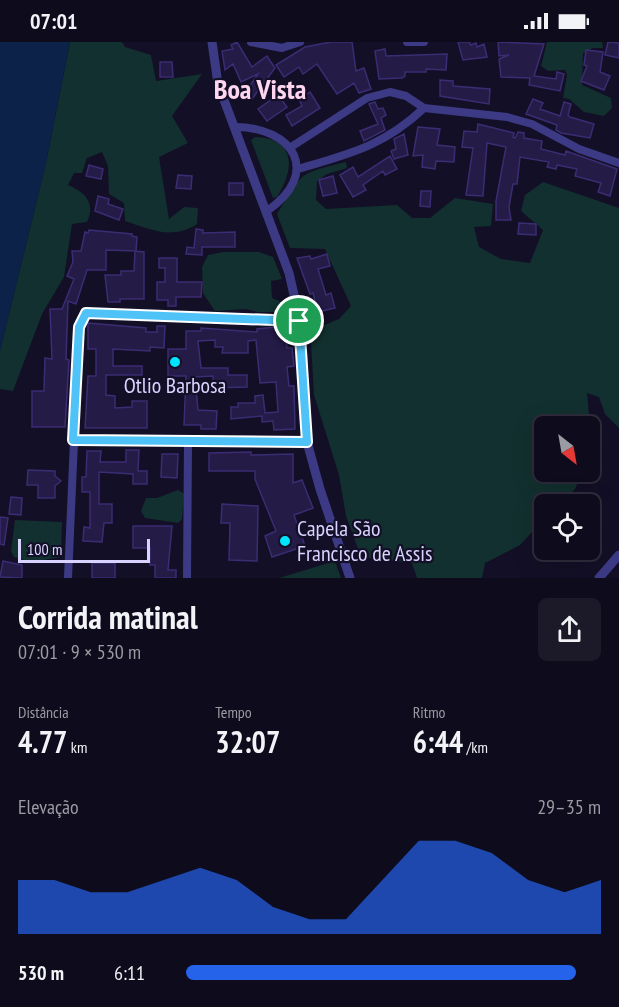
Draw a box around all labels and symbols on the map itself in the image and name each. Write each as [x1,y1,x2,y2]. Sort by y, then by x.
district label: Boa Vista [214,70,306,107]
pin [273,295,324,346]
marker: Otlio Barbosa [168,355,182,369]
place label: Otlio Barbosa [124,371,226,399]
north arrow [534,416,600,482]
place label: Capela São Francisco de Assis [297,514,432,567]
marker: Capela São Francisco de Assis [278,534,292,548]
scale bar [18,536,150,564]

